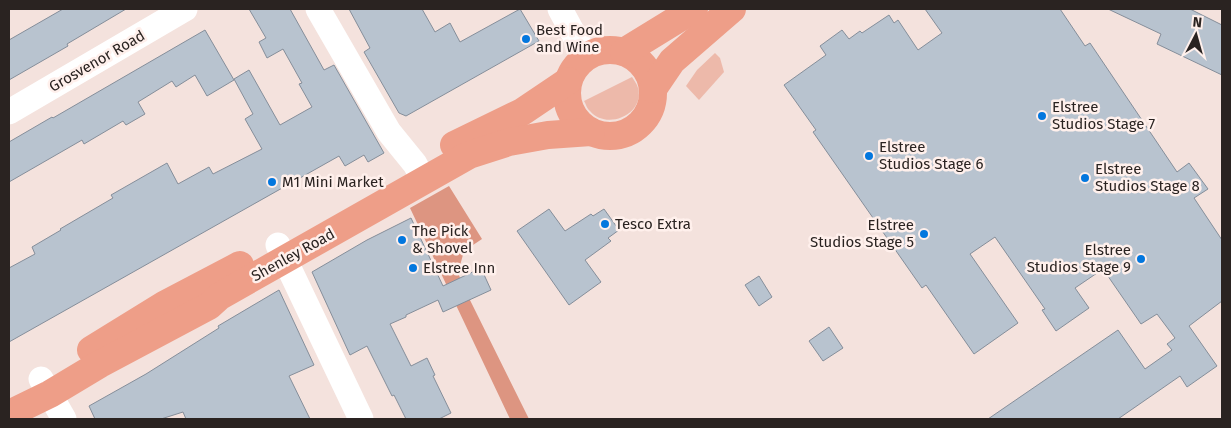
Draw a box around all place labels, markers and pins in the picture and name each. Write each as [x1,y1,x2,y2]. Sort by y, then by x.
place label: Best Food and Wine [536,21,603,56]
marker: Best Food and Wine [520,33,532,45]
place label: Elstree Studios Stage 7 [1052,98,1155,133]
marker: Elstree Studios Stage 7 [1036,110,1048,122]
place label: Elstree Studios Stage 6 [879,138,983,173]
marker: Elstree Studios Stage 6 [863,150,875,162]
place label: Elstree Studios Stage 8 [1095,160,1200,195]
marker: Elstree Studios Stage 8 [1079,172,1091,184]
place label: M1 Mini Market [282,173,384,191]
marker: M1 Mini Market [266,176,278,188]
place label: Tesco Extra [615,215,691,233]
place label: Elstree Studios Stage 5 [810,216,914,251]
marker: Tesco Extra [599,218,611,230]
place label: The Pick & Shovel [412,222,473,257]
marker: Elstree Studios Stage 5 [918,228,930,240]
marker: The Pick & Shovel [396,234,408,246]
place label: Elstree Studios Stage 9 [1027,241,1131,276]
marker: Elstree Studios Stage 9 [1135,253,1147,265]
place label: Elstree Inn [423,259,495,277]
marker: Elstree Inn [407,262,419,274]

